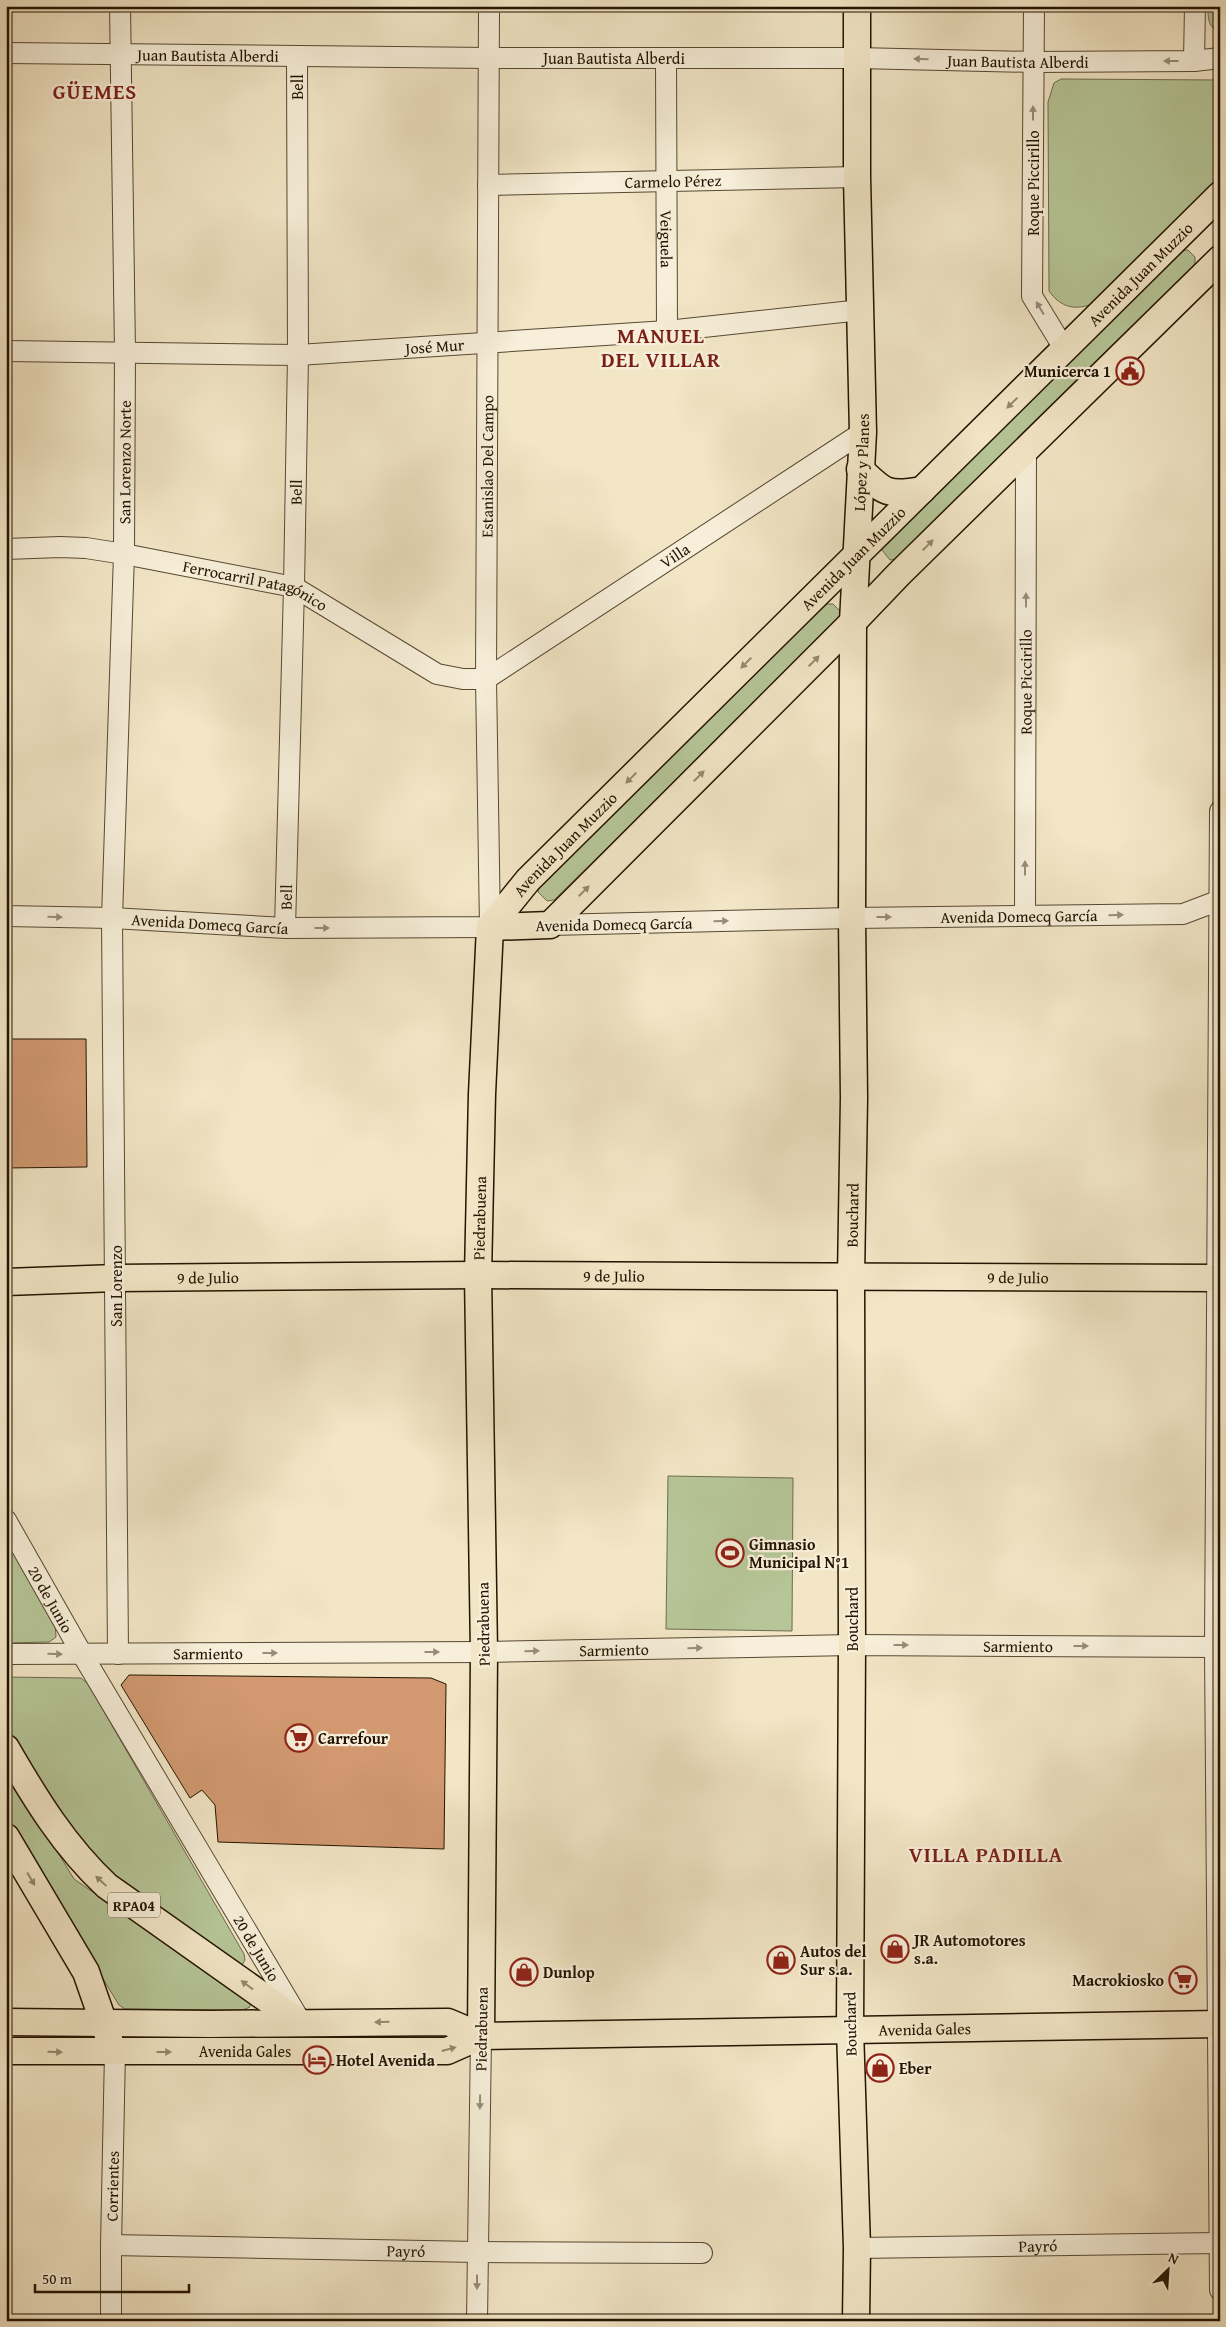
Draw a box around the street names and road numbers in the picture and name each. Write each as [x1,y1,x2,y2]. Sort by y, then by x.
street label: Juan Bautista Alberdi [135,42,280,68]
street label: Juan Bautista Alberdi [541,46,685,70]
street label: Juan Bautista Alberdi [945,48,1089,74]
street label: Bell [285,74,309,100]
street label: Roque Piccirillo [1021,130,1045,236]
street label: Carmelo Pérez [624,168,722,194]
street label: Veiguela [655,210,679,268]
street label: Avenida Juan Muzzio [1082,216,1198,331]
street label: José Mur [402,332,465,360]
street label: Estanislao Del Campo [475,395,499,538]
street label: San Lorenzo Norte [112,400,137,524]
street label: López y Planes [847,413,875,512]
street label: Bell [283,479,308,505]
street label: Avenida Juan Muzzio [795,501,911,616]
street label: Villa [655,537,695,574]
street label: Ferrocarril Patagónico [181,554,332,617]
street label: Roque Piccirillo [1013,629,1038,735]
street label: Avenida Juan Muzzio [507,786,623,902]
street label: Bell [273,883,298,910]
street label: Avenida Domecq García [940,903,1098,929]
street label: Avenida Domecq García [131,907,289,940]
street label: Avenida Domecq García [535,911,693,937]
street label: Piedrabuena [466,1175,492,1260]
street label: Bouchard [839,1182,865,1247]
street label: San Lorenzo [104,1245,128,1327]
street label: 9 de Julio [583,1263,645,1288]
street label: 9 de Julio [177,1265,239,1289]
street label: 9 de Julio [987,1265,1049,1289]
street label: 20 de Junio [22,1561,80,1637]
street label: Piedrabuena [470,1581,496,1666]
street label: Bouchard [840,1586,864,1651]
street label: Sarmiento [983,1634,1053,1658]
street label: Sarmiento [579,1637,649,1662]
street label: Sarmiento [173,1641,243,1665]
road number: RPA04 [108,1892,160,1918]
street label: 20 de Junio [228,1910,286,1986]
street label: Piedrabuena [468,1986,494,2071]
street label: Bouchard [837,1991,863,2056]
street label: Avenida Gales [878,2016,971,2042]
street label: Avenida Gales [199,2039,291,2063]
street label: Corrientes [99,2150,125,2222]
street label: Payró [1018,2233,1058,2258]
street label: Payró [386,2238,426,2263]

